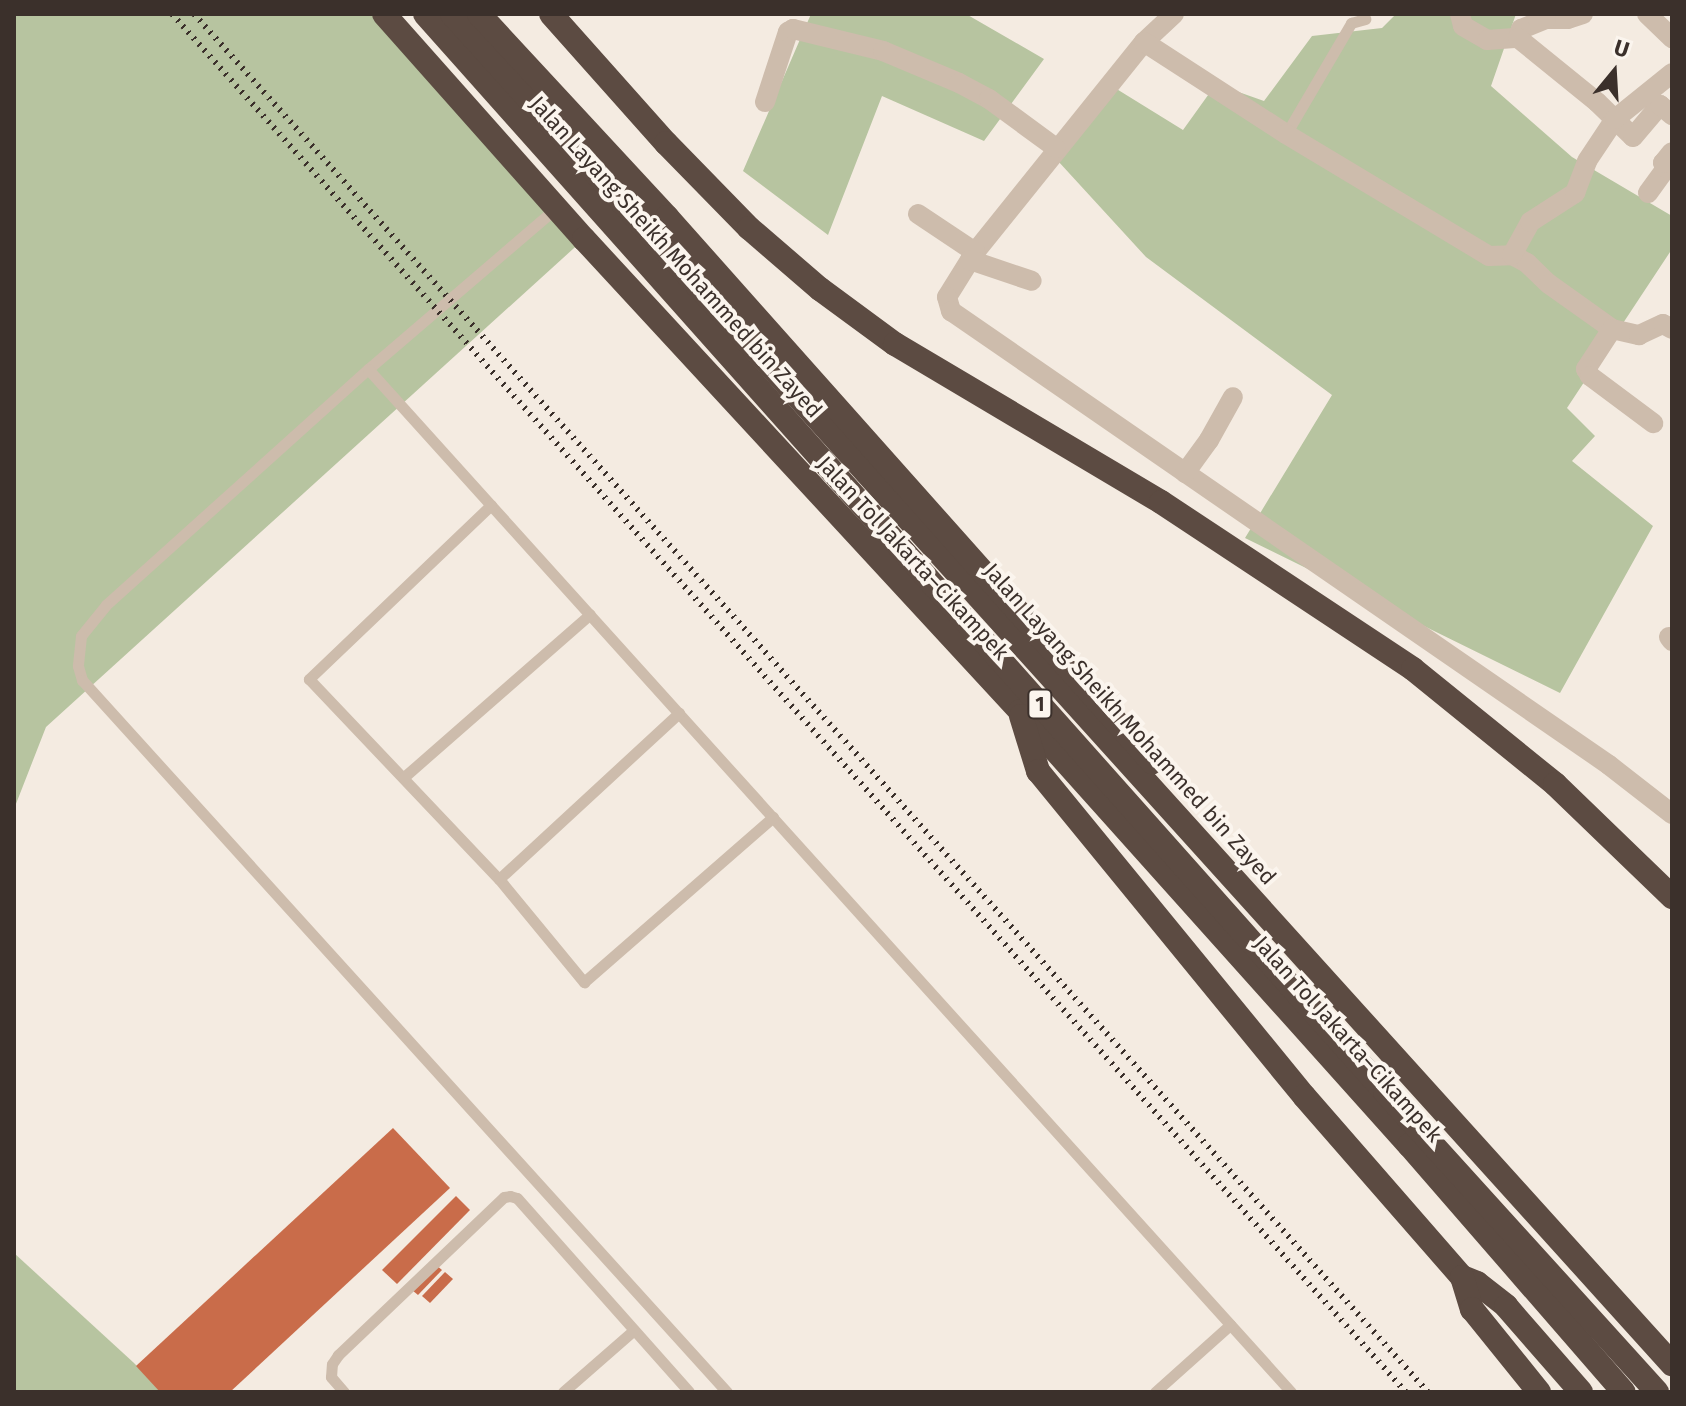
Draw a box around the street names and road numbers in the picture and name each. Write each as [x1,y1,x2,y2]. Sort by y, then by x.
street label: Jalan Layang Sheikh Mohammed bin Zayed [524,91,828,423]
street label: Jalan Tol Jakarta–Cikampek [812,451,1014,665]
street label: Jalan Layang Sheikh Mohammed bin Zayed [978,558,1282,890]
road number: 1 [1026,688,1054,720]
street label: Jalan Tol Jakarta–Cikampek [1248,930,1448,1148]

